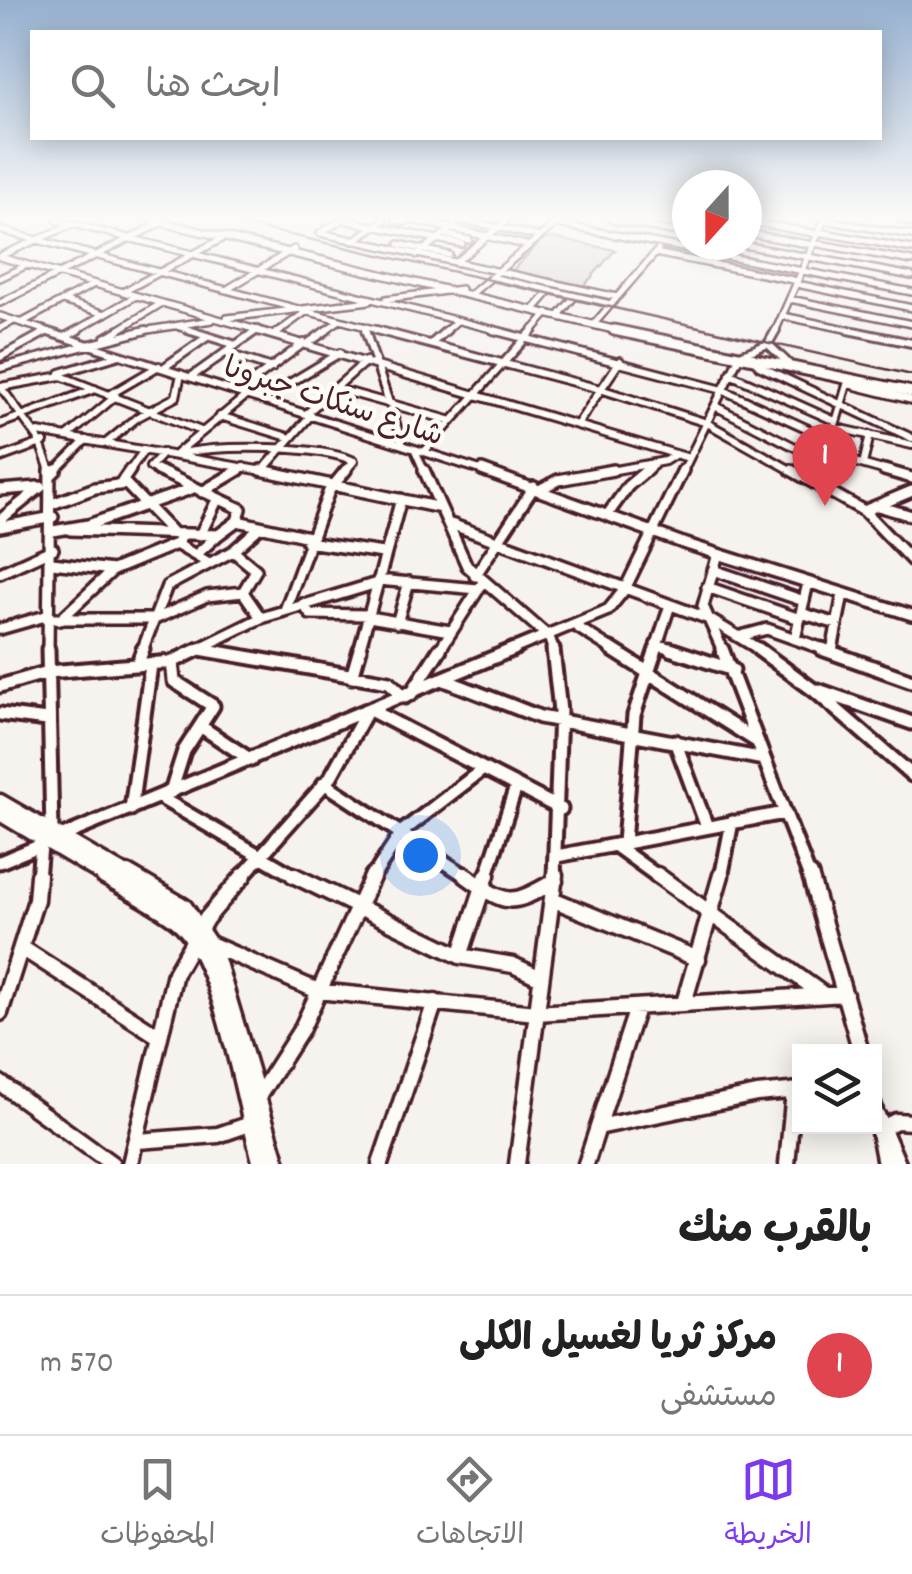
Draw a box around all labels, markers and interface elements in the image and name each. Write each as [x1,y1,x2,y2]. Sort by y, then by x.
search box [30,30,882,140]
icon: search [65,58,120,113]
text: ابحث هنا [145,61,281,116]
north arrow [672,170,762,260]
street label: شارع سنكات جبرونا [217,348,448,460]
pin: 1 [792,424,858,506]
your location [395,830,446,881]
map controls [792,1044,882,1134]
button: layers [792,1044,882,1134]
text: بالقرب منك [678,1203,872,1263]
text: مركز ثريا لغسيل الكلى [459,1314,777,1369]
text: 570 m [40,1342,114,1388]
text: 1 [836,1342,843,1388]
text: مستشفى [660,1376,777,1422]
tab: المحفوظات [100,1452,216,1558]
tab: الاتجاهات [416,1452,524,1558]
tab: الخريطة [724,1452,812,1558]

